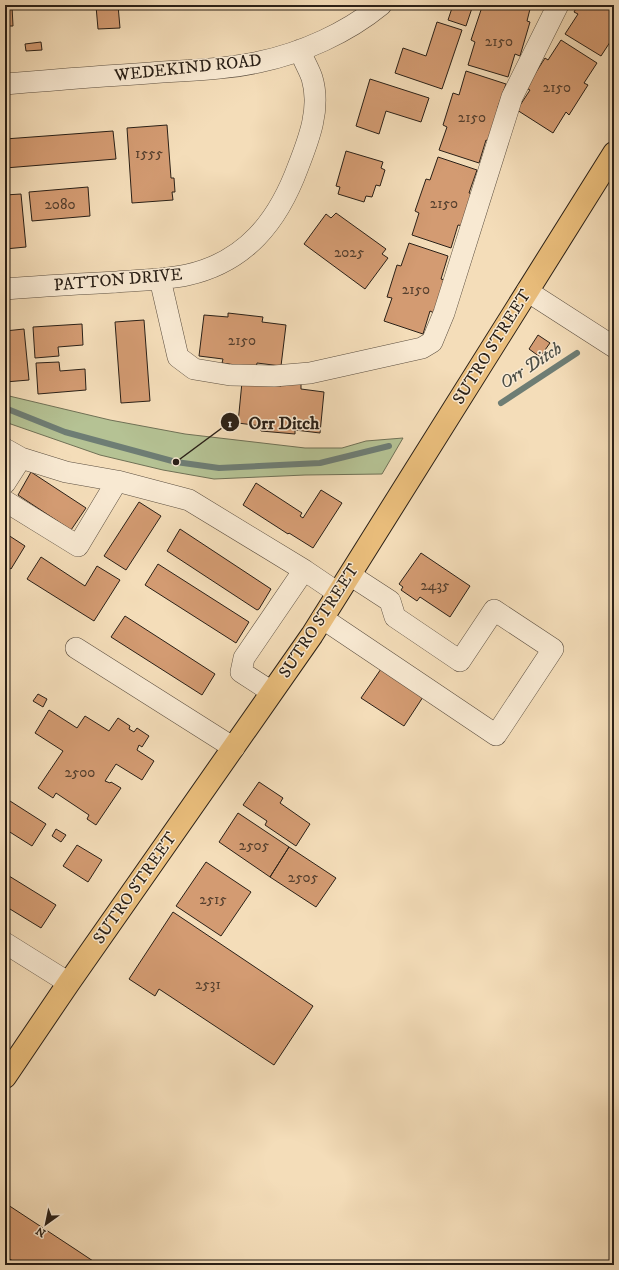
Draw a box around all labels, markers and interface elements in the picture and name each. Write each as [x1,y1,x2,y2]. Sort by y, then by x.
house number: 2150 [485,32,513,51]
street label: WEDEKIND ROAD [112,49,263,87]
house number: 2150 [543,78,571,97]
house number: 2150 [458,108,486,127]
house number: 1555 [135,144,163,163]
house number: 2150 [430,194,458,213]
house number: 2080 [44,195,76,214]
house number: 2025 [334,243,365,262]
street label: PATTON DRIVE [53,263,183,297]
house number: 2150 [402,280,430,299]
street label: SUTRO STREET [448,285,536,409]
house number: 2150 [228,331,256,350]
water label: Orr Ditch [496,338,566,394]
callout: Orr Ditch [220,407,327,437]
text: Orr Ditch [249,413,320,435]
text: 1 [228,416,233,431]
street label: SUTRO STREET [274,560,364,682]
house number: 2435 [420,576,450,595]
house number: 2500 [65,763,95,782]
street label: SUTRO STREET [88,828,182,948]
house number: 2505 [239,836,270,855]
house number: 2505 [288,868,319,887]
house number: 2515 [199,890,227,909]
house number: 2531 [195,975,221,994]
north arrow [26,1204,66,1244]
text: N [33,1223,49,1240]

